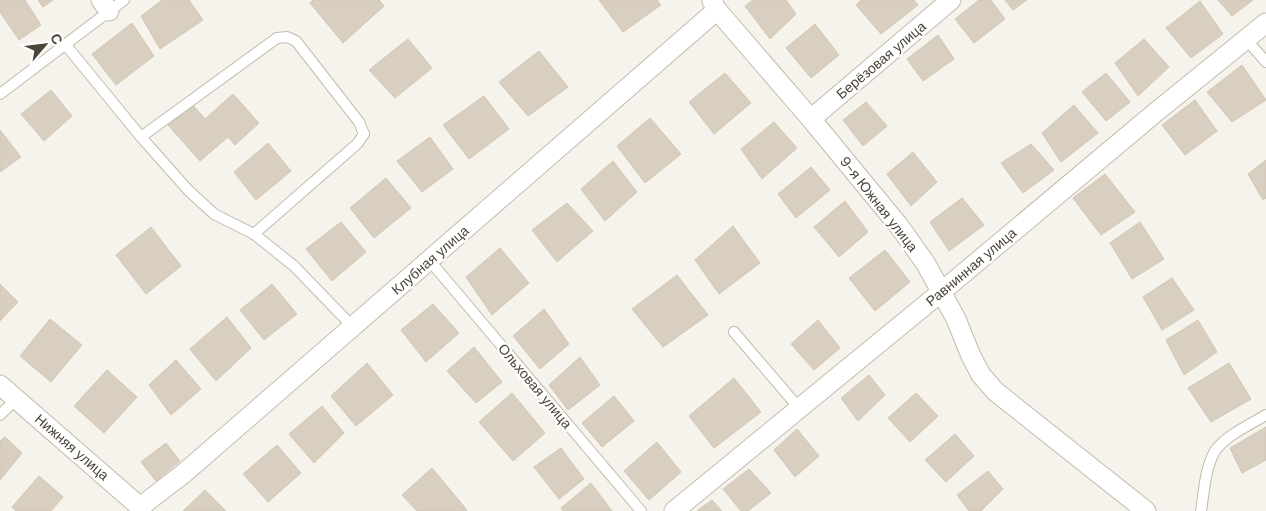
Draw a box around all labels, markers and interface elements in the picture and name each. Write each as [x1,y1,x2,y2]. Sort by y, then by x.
street label: Берёзовая улица [833,17,930,103]
north arrow [20,20,70,70]
text: С [46,30,67,48]
street label: 9-я Южная улица [836,153,922,256]
street label: Клубная улица [388,221,473,299]
street label: Равнинная улица [922,224,1020,310]
street label: Ольховая улица [494,340,576,432]
street label: Нижняя улица [31,410,113,484]

